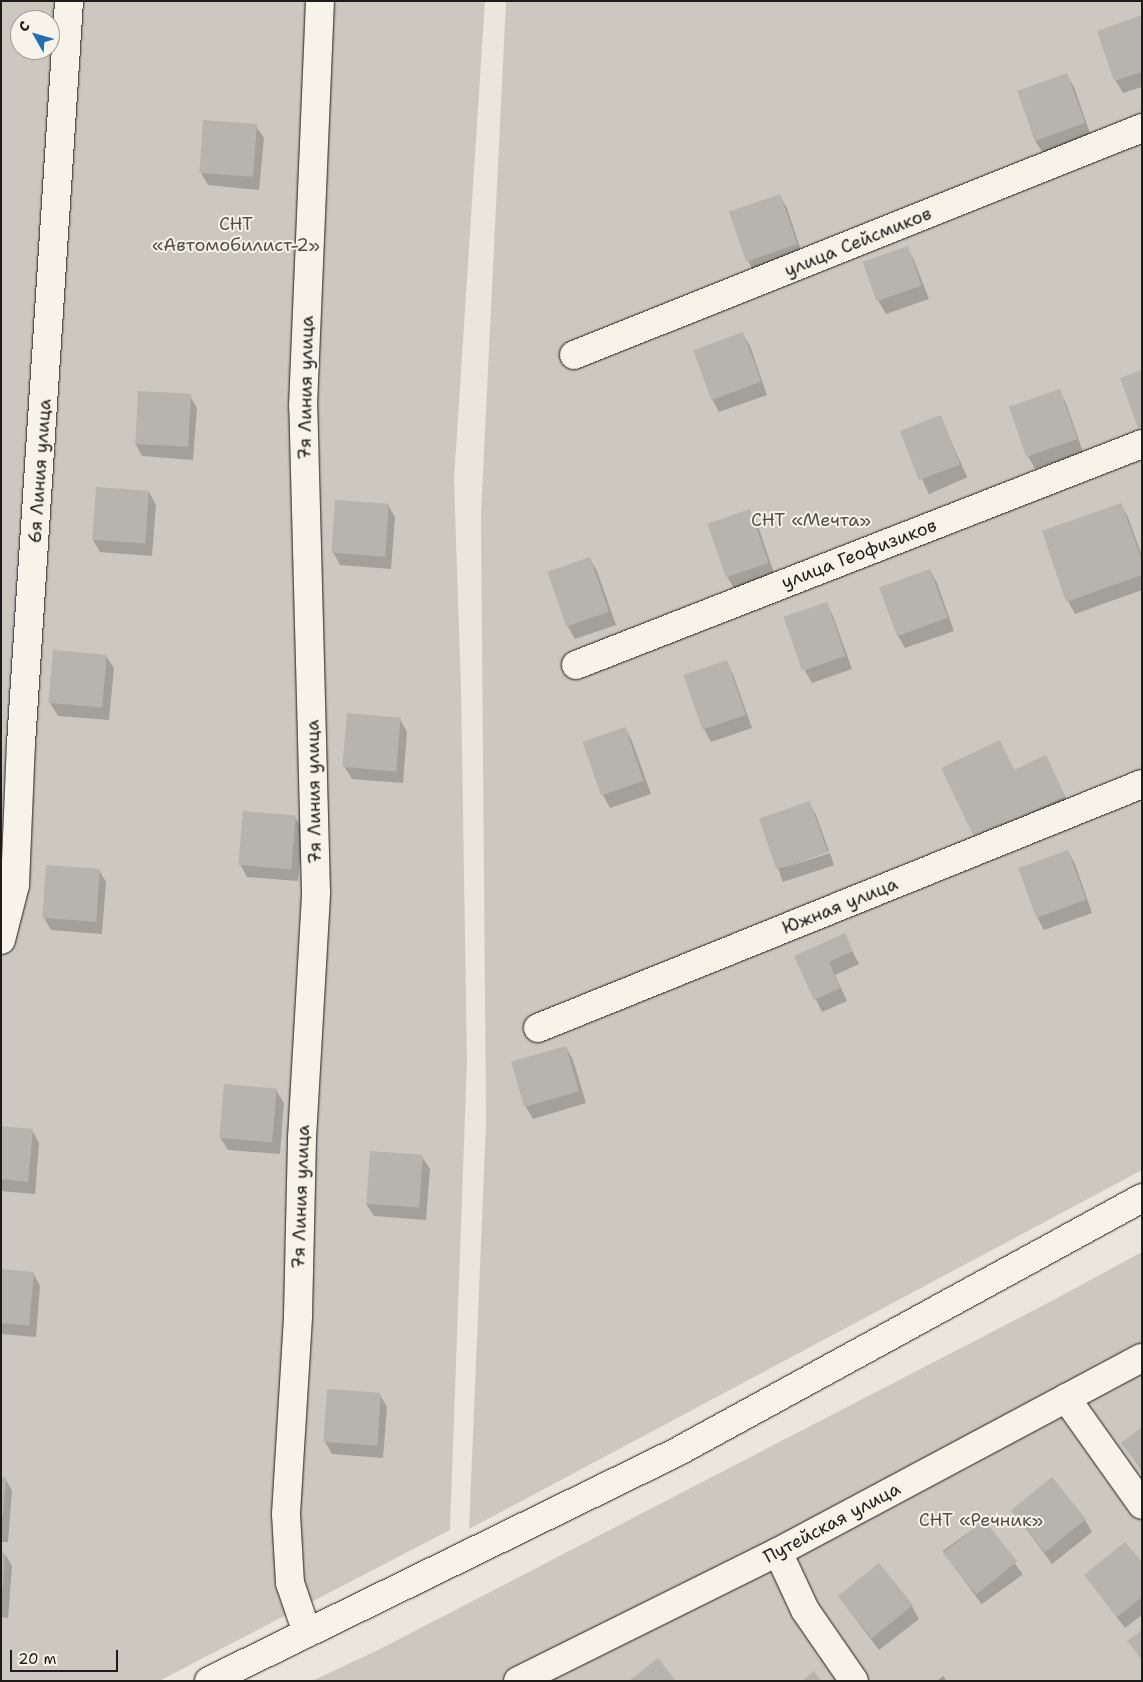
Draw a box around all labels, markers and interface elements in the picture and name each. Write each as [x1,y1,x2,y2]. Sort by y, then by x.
north arrow [10,10,60,60]
text: С [14,17,34,35]
street label: улица Сейсмиков [781,203,935,281]
park label: СНТ «Автомобилист-2» [152,214,320,256]
street label: 7я Линия улица [294,315,318,461]
street label: 6я Линия улица [24,398,56,544]
park label: СНТ «Мечта» [751,509,871,531]
street label: улица Геофизиков [778,514,940,594]
street label: 7я Линия улица [302,719,326,865]
street label: Южная улица [779,873,901,939]
street label: 7я Линия улица [288,1124,314,1270]
street label: Путейская улица [760,1478,904,1568]
park label: СНТ «Речник» [919,1509,1043,1531]
scale bar [12,1640,120,1672]
text: 20 m [18,1649,57,1669]

